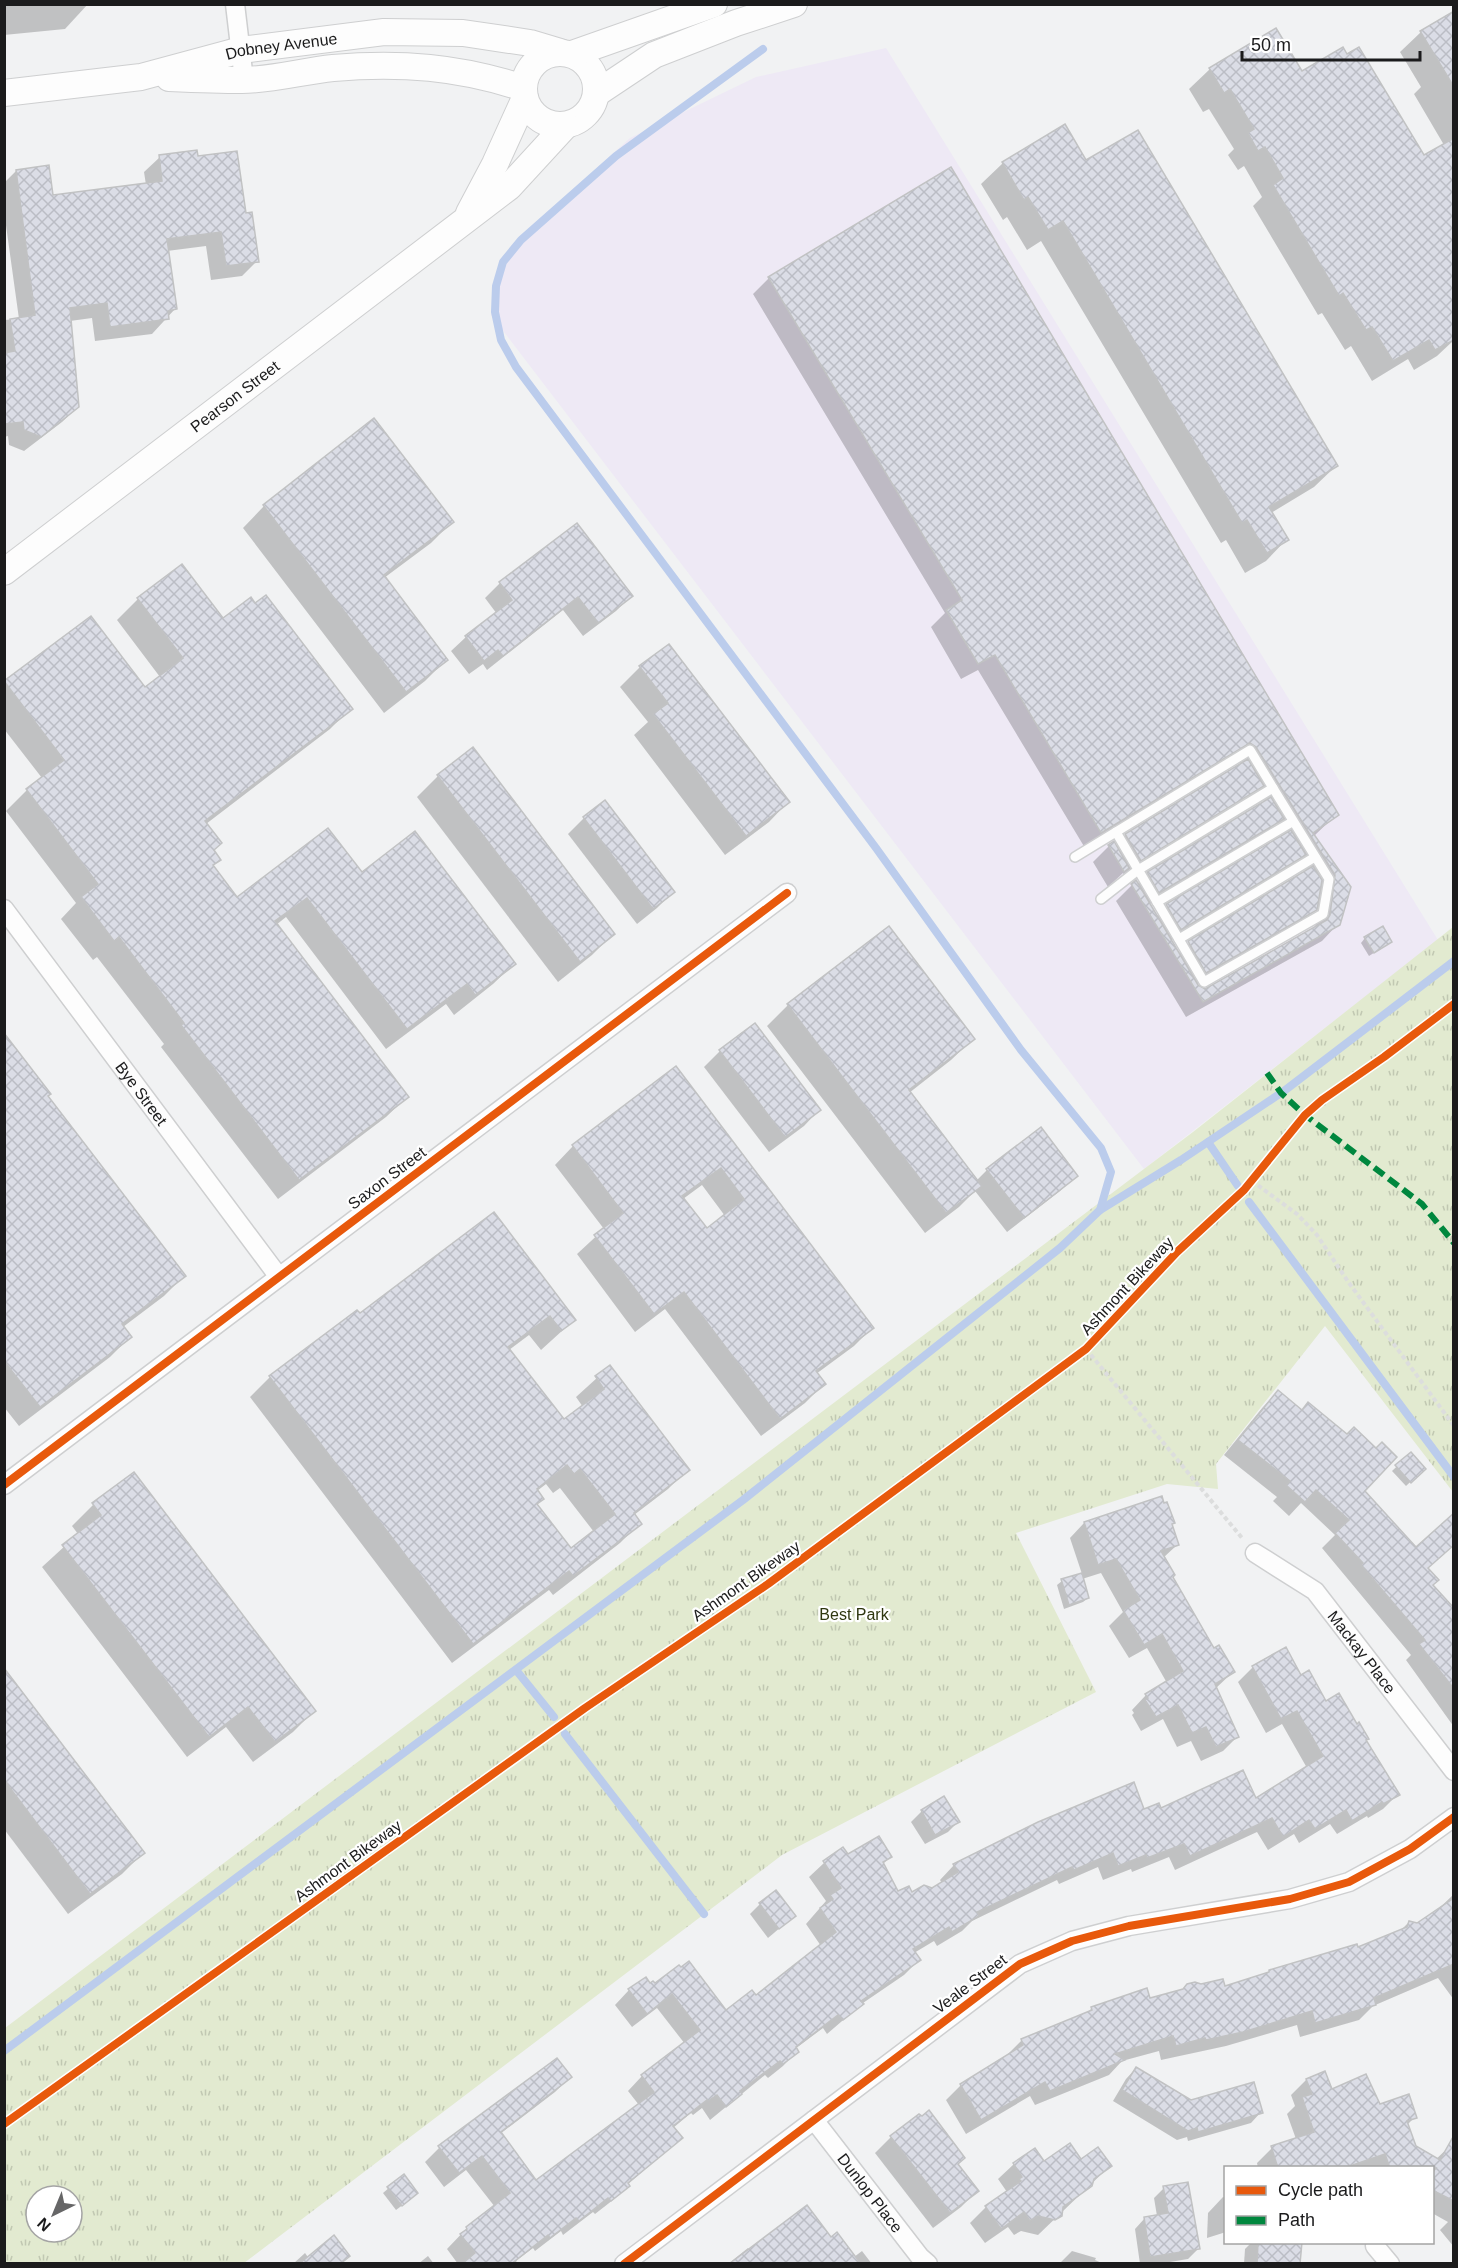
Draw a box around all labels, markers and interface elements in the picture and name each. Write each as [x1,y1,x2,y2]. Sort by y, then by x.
scale bar [1242,24,1420,62]
street label: Dobney Avenue [223,29,338,62]
text: 50 m [1251,35,1291,55]
street label: Pearson Street [187,357,283,435]
street label: Bye Street [112,1058,171,1129]
street label: Saxon Street [345,1143,429,1213]
street label: Ashmont Bikeway [1077,1234,1177,1338]
street label: Ashmont Bikeway [689,1538,803,1624]
park label: Best Park [819,1606,890,1623]
street label: Mackay Place [1325,1607,1399,1697]
street label: Ashmont Bikeway [292,1817,404,1905]
street label: Veale Street [930,1951,1010,2017]
street label: Dunlop Place [834,2150,906,2236]
legend [1224,2166,1434,2244]
text: Cycle path [1278,2180,1363,2200]
north arrow [24,2184,84,2244]
text: Path [1278,2210,1315,2230]
text: N [34,2214,54,2235]

